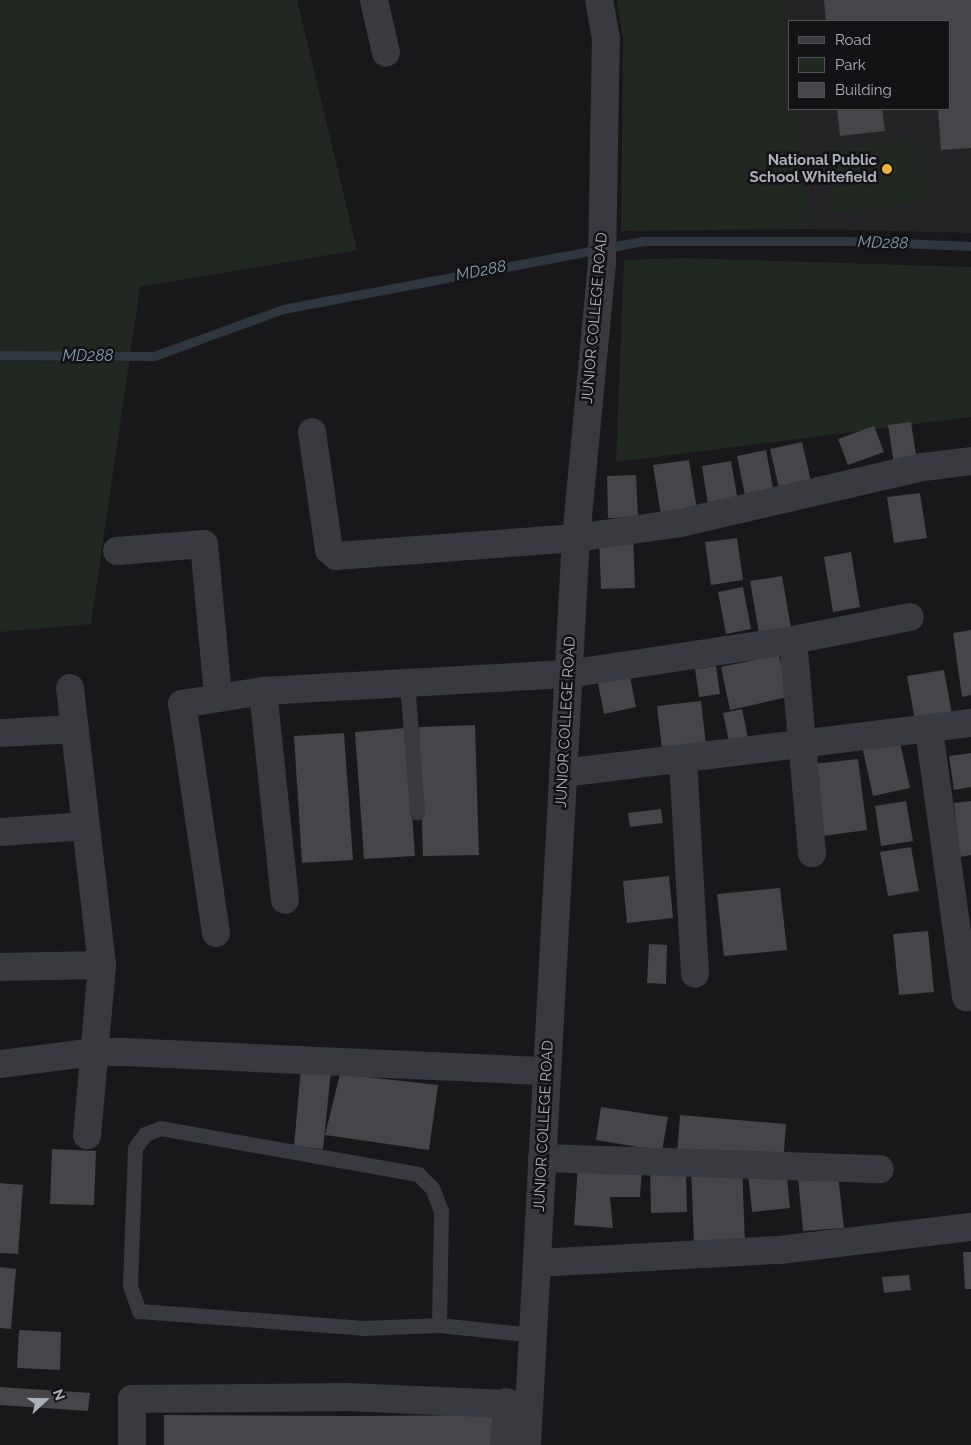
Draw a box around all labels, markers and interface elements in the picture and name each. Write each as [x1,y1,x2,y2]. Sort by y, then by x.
legend [788,20,951,110]
text: Road [835,31,871,49]
text: Park [835,56,866,74]
text: Building [835,81,892,99]
place label: National Public School Whitefield [749,151,877,186]
marker: National Public School Whitefield [881,163,893,175]
street label: JUNIOR COLLEGE ROAD [579,232,611,404]
water label: MD288 [857,233,909,253]
water label: MD288 [454,257,508,285]
water label: MD288 [63,346,113,366]
street label: JUNIOR COLLEGE ROAD [553,636,579,808]
street label: JUNIOR COLLEGE ROAD [531,1040,557,1212]
north arrow [20,1375,70,1425]
text: N [50,1387,68,1402]

